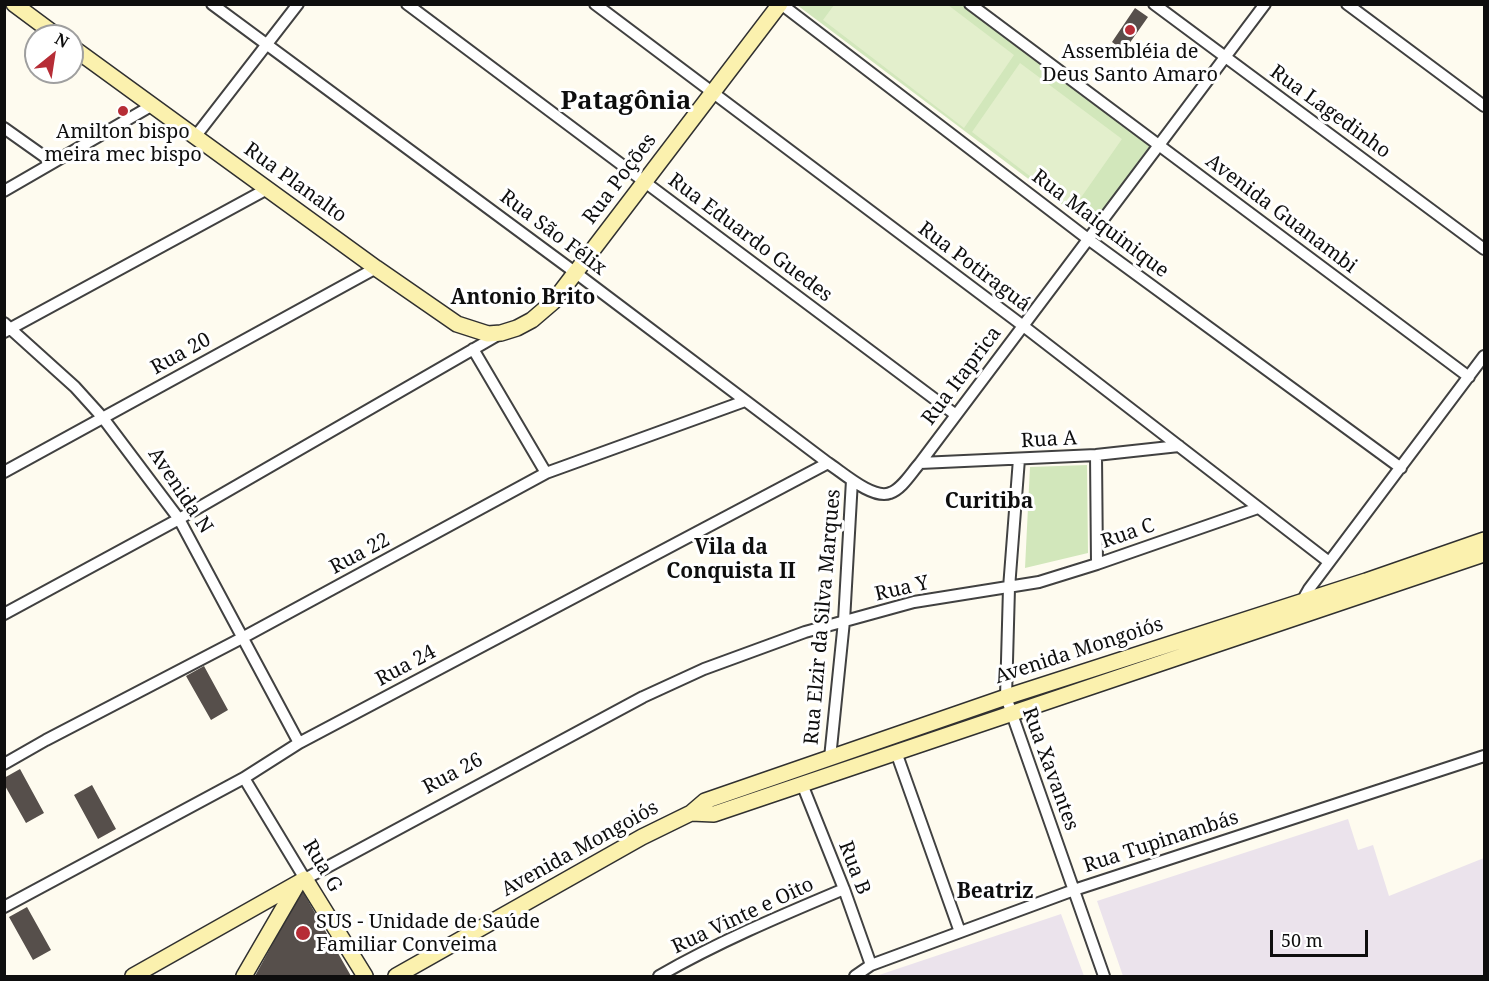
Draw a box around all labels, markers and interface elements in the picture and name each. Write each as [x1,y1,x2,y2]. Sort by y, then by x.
marker: Assembléia de Deus Santo Amaro [1123,23,1137,37]
north arrow [24,24,84,84]
text: N [51,27,73,53]
place label: Assembléia de Deus Santo Amaro [1042,40,1218,87]
street label: Rua Lagedinho [1265,60,1395,164]
district label: Patagônia [561,86,691,118]
marker: Amilton bispo meira mec bispo [116,104,130,118]
place label: Amilton bispo meira mec bispo [44,120,202,167]
street label: Rua Poções [578,129,662,229]
street label: Rua Planalto [239,138,351,228]
street label: Avenida Guanambi [1201,149,1361,279]
street label: Rua Maiquinique [1027,165,1173,283]
street label: Rua Eduardo Guedes [663,169,837,307]
street label: Rua São Félix [495,185,611,281]
street label: Rua Potiraguá [913,217,1035,317]
district label: Antonio Brito [451,285,595,311]
street label: Rua Itaprica [917,322,1007,430]
street label: Rua 20 [147,328,215,380]
street label: Rua A [1020,427,1078,453]
street label: Avenida N [143,443,217,539]
street label: Rua Elzir da Silva Marques [800,488,846,746]
district label: Curitiba [945,489,1033,515]
street label: Rua C [1098,514,1158,554]
street label: Rua 22 [326,528,394,580]
district label: Vila da Conquista II [666,535,796,585]
street label: Rua Y [873,571,931,607]
street label: Avenida Mongoiós [992,612,1166,690]
street label: Rua 24 [372,640,440,692]
street label: Rua Xavantes [1017,704,1083,834]
street label: Rua 26 [419,748,487,800]
street label: Avenida Mongoiós [497,796,663,902]
street label: Rua Tupinambás [1080,806,1242,878]
street label: Rua G [297,836,347,896]
street label: Rua B [833,838,875,898]
street label: Rua Vinte e Oito [668,873,818,959]
district label: Beatriz [957,879,1033,905]
place label: SUS - Unidade de Saúde Familiar Conveima [316,910,540,957]
scale bar [1273,918,1370,956]
marker: SUS - Unidade de Saúde Familiar Conveima [294,924,312,942]
text: 50 m [1281,928,1323,952]

